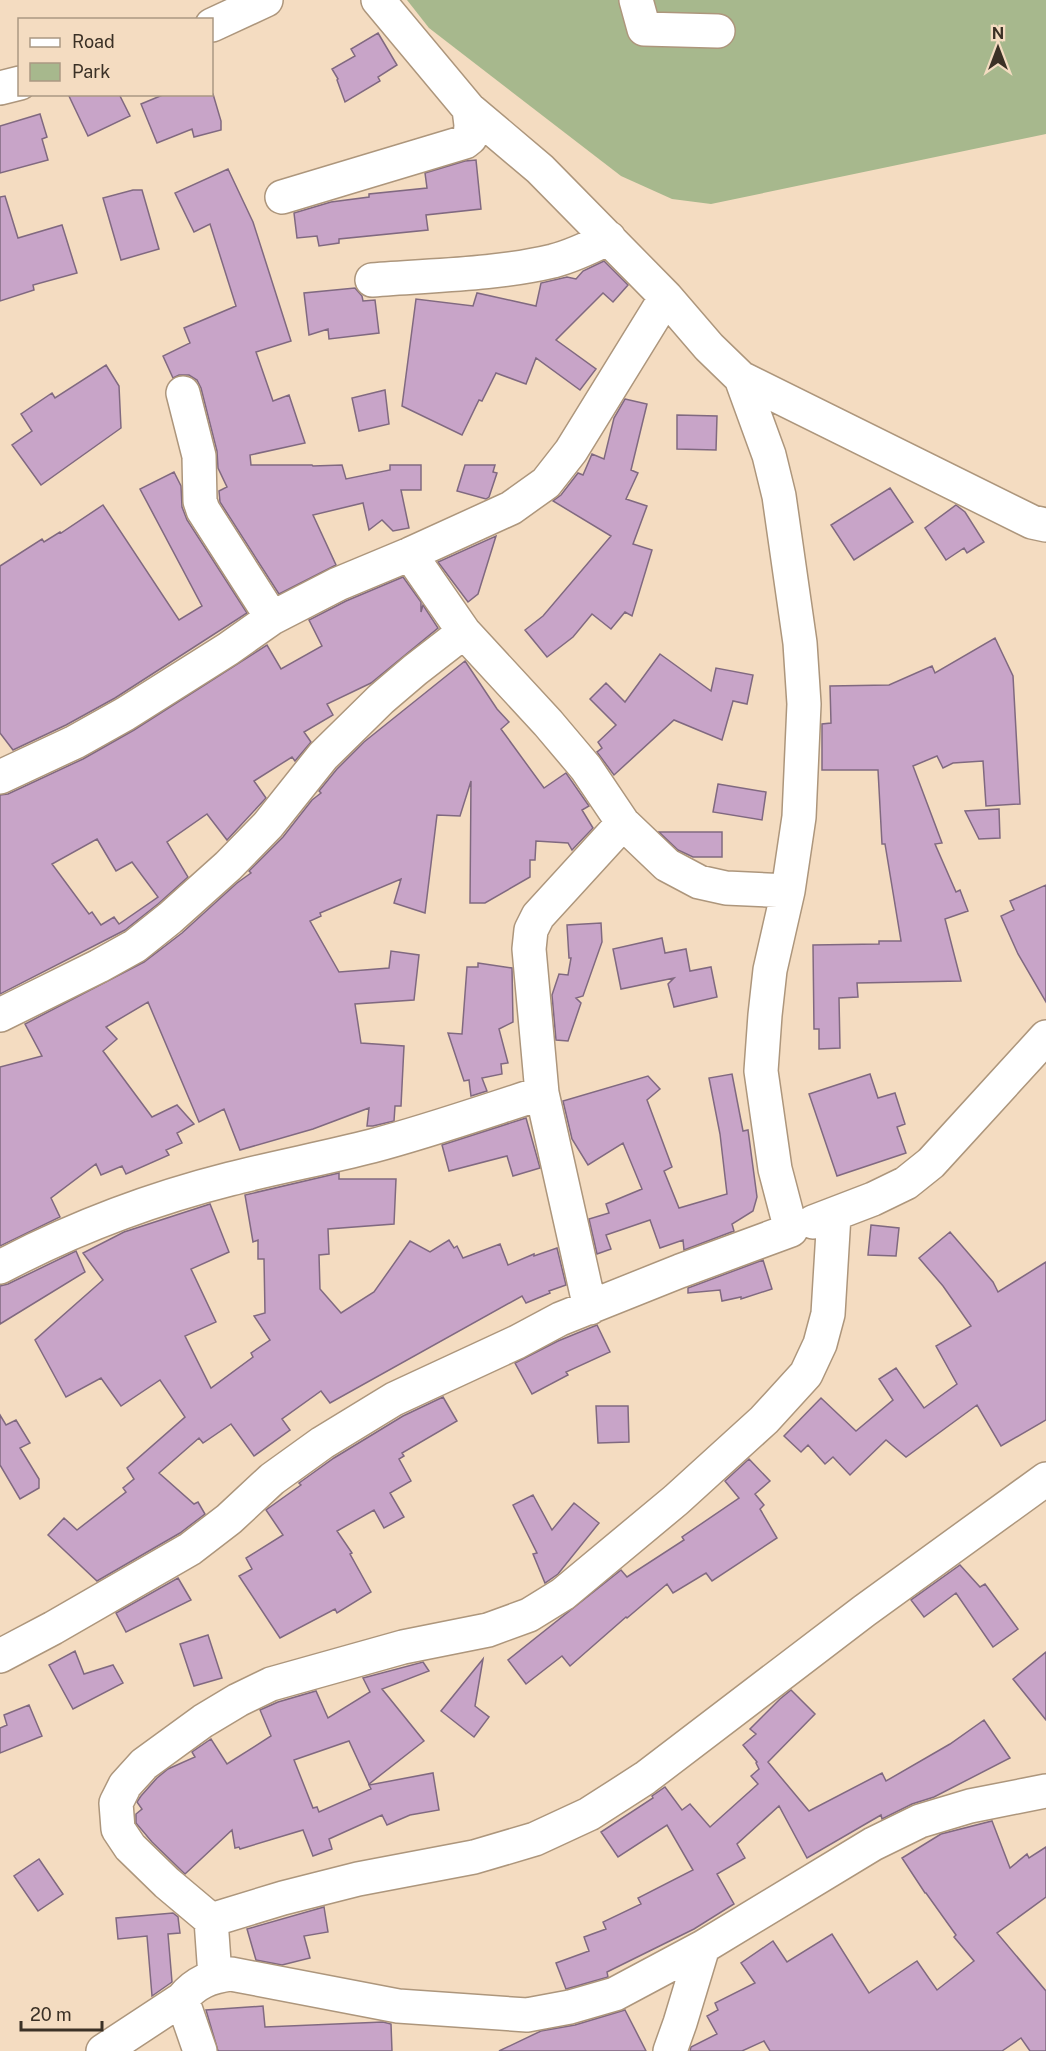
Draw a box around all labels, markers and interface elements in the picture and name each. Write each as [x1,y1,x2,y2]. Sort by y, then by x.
legend [18,18,213,96]
north arrow [968,18,1028,78]
text: N [992,24,1004,43]
text: Road [72,31,115,52]
text: Park [72,61,110,82]
scale bar [21,1994,102,2032]
text: 20 m [30,2004,72,2025]

